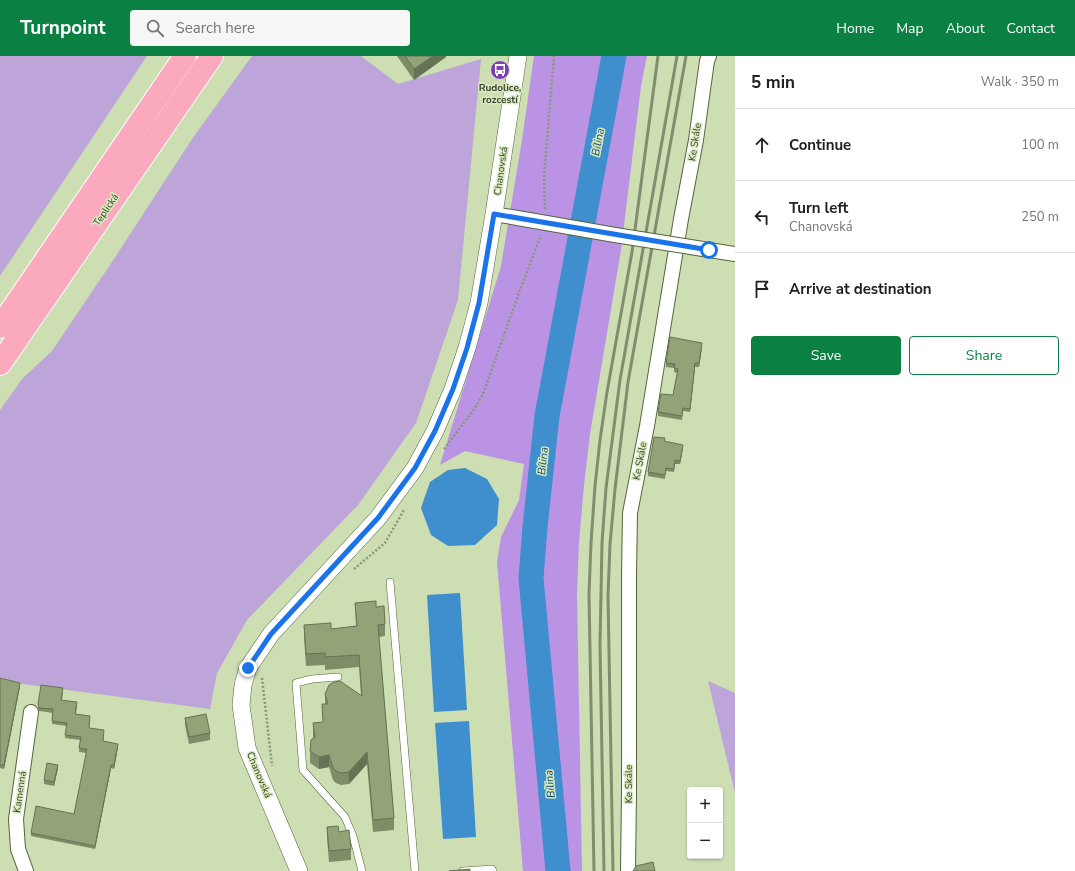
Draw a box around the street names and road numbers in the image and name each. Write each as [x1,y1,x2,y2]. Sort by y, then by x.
street label: Ke Skále [685,122,705,162]
street label: Chanovská [491,146,511,196]
street label: Teplická [90,191,122,229]
street label: Ke Skále [629,441,651,481]
street label: Chanovská [243,750,275,800]
street label: Ke Skále [622,765,636,803]
street label: Kamenná [10,770,30,814]

